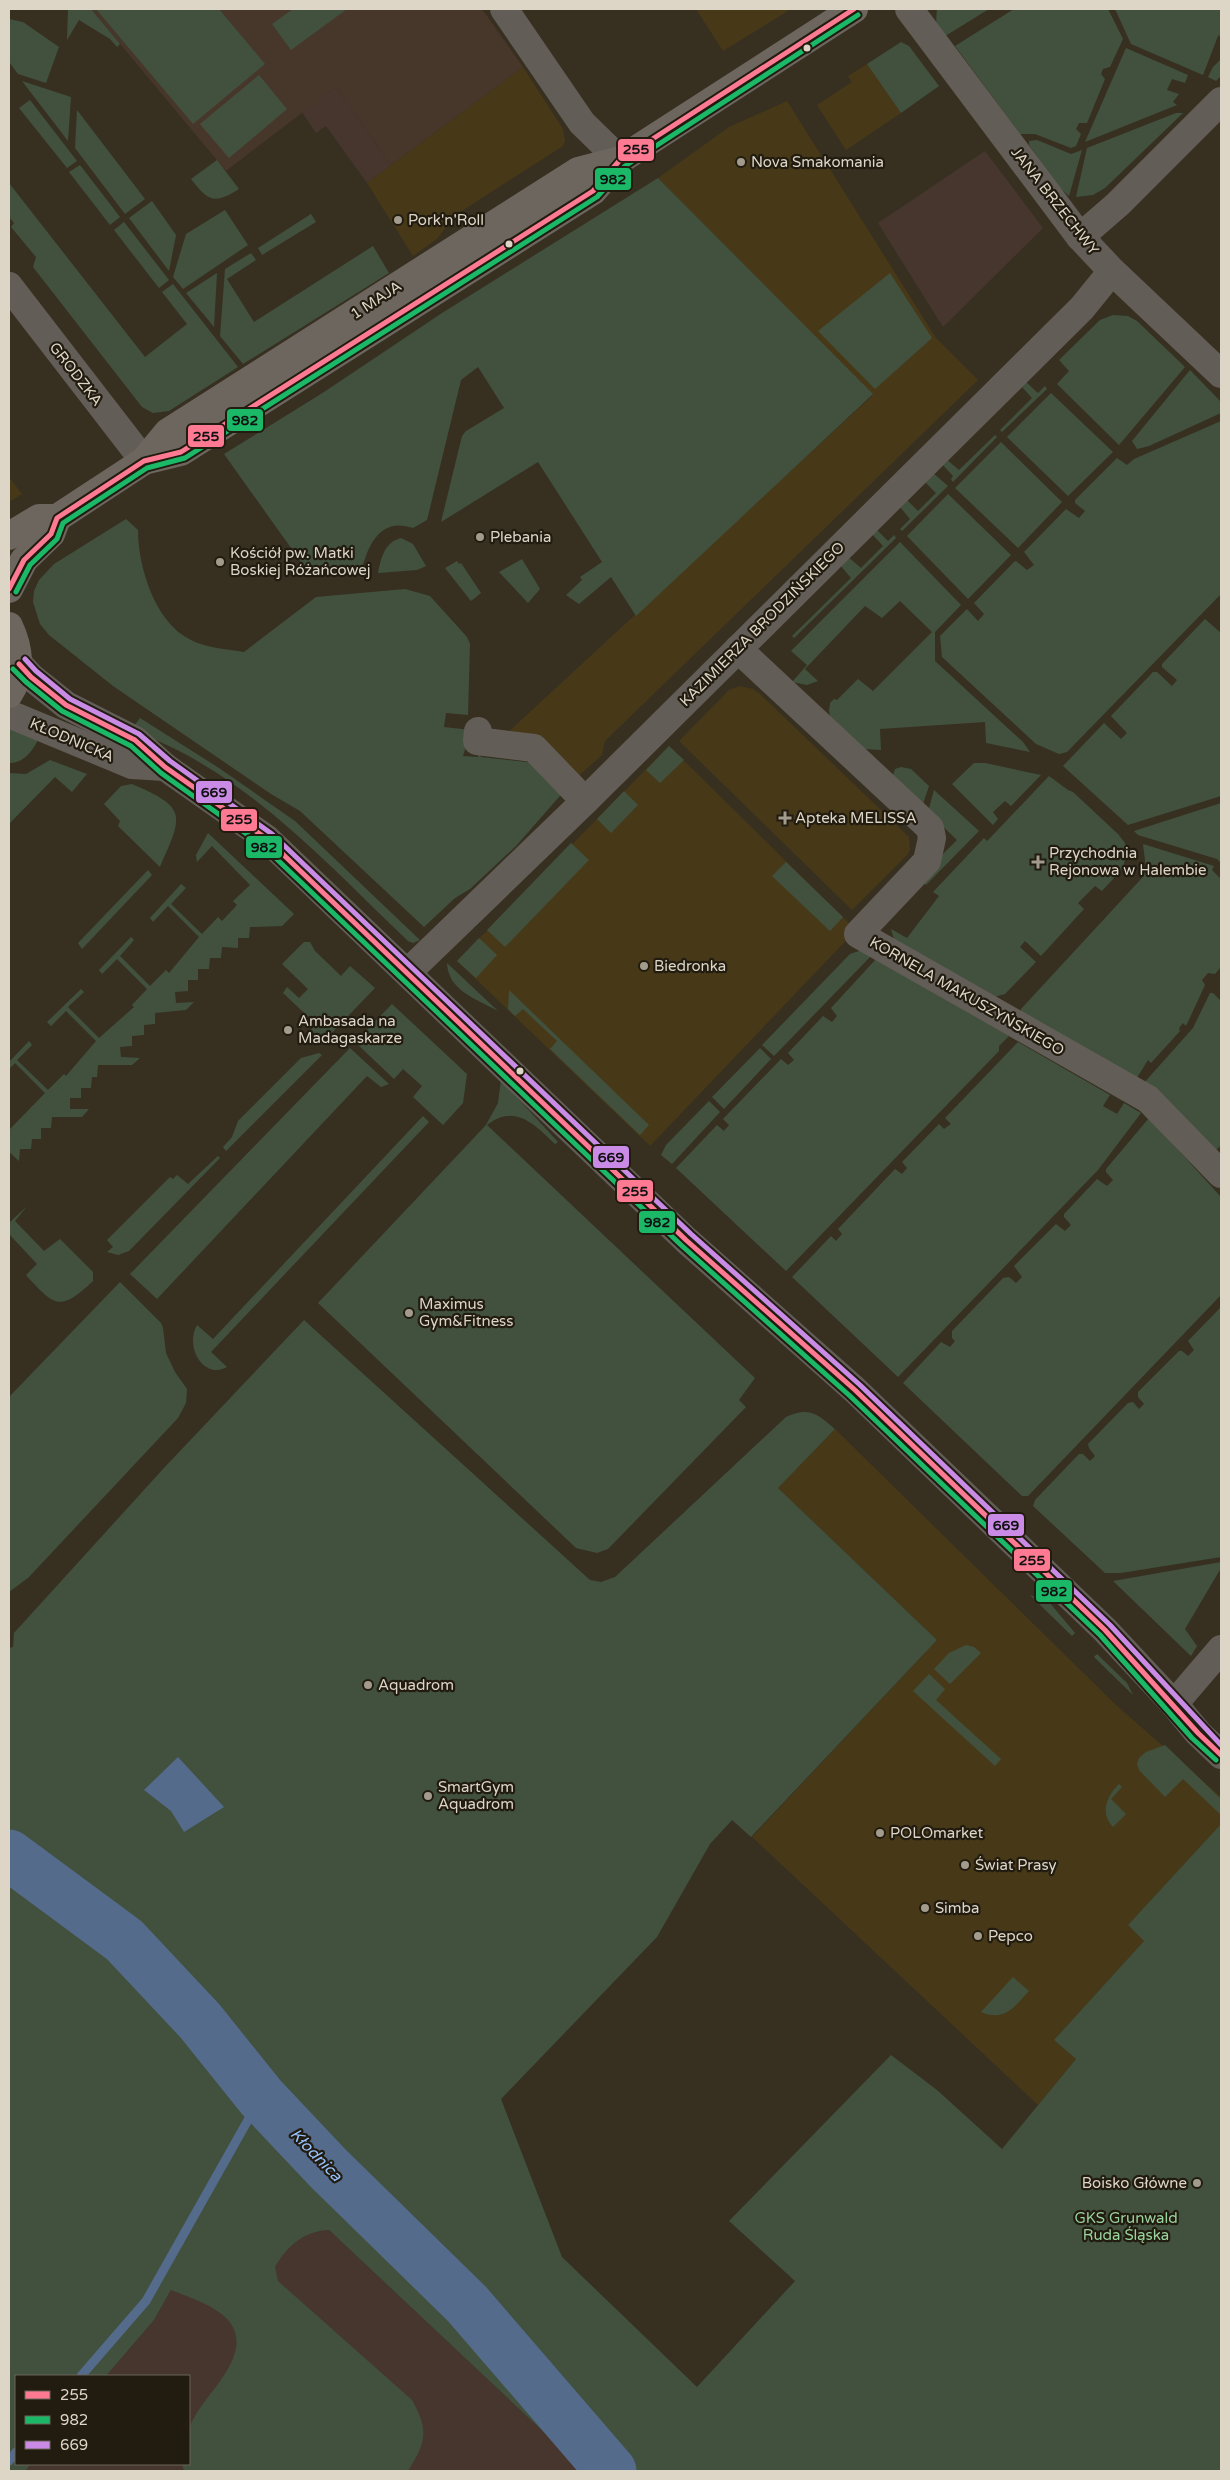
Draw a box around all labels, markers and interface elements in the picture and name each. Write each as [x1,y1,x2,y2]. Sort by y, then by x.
unlabelled marker [802,43,812,53]
line badge: 255 [617,138,655,162]
text: 255 [623,141,649,158]
street label: JANA BRZECHWY [1007,143,1103,259]
place label: Nova Smakomania [751,153,884,171]
marker: Nova Smakomania [735,156,747,168]
line badge: 982 [594,167,632,191]
text: 982 [600,171,626,188]
place label: Pork'n'Roll [408,211,484,229]
marker: Pork'n'Roll [392,214,404,226]
unlabelled marker [504,239,514,249]
street label: 1 MAJA [347,277,405,323]
street label: GRODZKA [46,339,106,409]
line badge: 982 [226,408,264,432]
text: 982 [232,412,258,429]
line badge: 255 [187,424,225,448]
text: 255 [193,428,219,445]
place label: Plebania [490,528,551,546]
marker: Plebania [474,531,486,543]
street label: KAZIMIERZA BRODZIŃSKIEGO [676,538,848,710]
place label: Kościół pw. Matki Boskiej Różańcowej [230,544,371,579]
marker: Kościół pw. Matki Boskiej Różańcowej [214,556,226,568]
street label: KŁODNICKA [27,714,117,766]
line badge: 669 [195,780,233,804]
text: 669 [201,784,227,801]
line badge: 255 [220,808,258,832]
place label: Apteka MELISSA [795,809,917,827]
text: 255 [226,811,252,828]
marker: Apteka MELISSA [779,812,791,824]
line badge: 982 [245,835,283,859]
text: 982 [251,839,277,856]
place label: Przychodnia Rejonowa w Halembie [1049,844,1207,879]
marker: Przychodnia Rejonowa w Halembie [1031,855,1045,869]
street label: KORNELA MAKUSZYŃSKIEGO [867,933,1067,1059]
place label: Biedronka [654,957,726,975]
marker: Biedronka [638,960,650,972]
place label: Ambasada na Madagaskarze [298,1012,402,1047]
marker: Ambasada na Madagaskarze [282,1024,294,1036]
unlabelled marker [515,1066,525,1076]
line badge: 669 [592,1145,630,1169]
text: 669 [598,1149,624,1166]
line badge: 255 [616,1179,654,1203]
text: 255 [622,1183,648,1200]
line badge: 982 [638,1210,676,1234]
text: 982 [644,1214,670,1231]
place label: Maximus Gym&Fitness [419,1295,514,1330]
marker: Maximus Gym&Fitness [403,1307,415,1319]
line badge: 669 [987,1513,1025,1537]
text: 669 [993,1517,1019,1534]
line badge: 255 [1013,1548,1051,1572]
text: 255 [1019,1552,1045,1569]
line badge: 982 [1035,1579,1073,1603]
text: 982 [1041,1583,1067,1600]
place label: Aquadrom [378,1676,454,1694]
marker: Aquadrom [362,1679,374,1691]
place label: SmartGym Aquadrom [438,1778,514,1813]
marker: SmartGym Aquadrom [422,1790,434,1802]
place label: POLOmarket [890,1824,983,1842]
marker: POLOmarket [874,1827,886,1839]
place label: Świat Prasy [975,1856,1057,1874]
marker: Świat Prasy [959,1859,971,1871]
place label: Simba [935,1899,980,1917]
marker: Simba [919,1902,931,1914]
place label: Pepco [988,1927,1033,1945]
marker: Pepco [972,1930,984,1942]
water label: Kłodnica [286,2124,347,2186]
place label: Boisko Główne [1082,2174,1187,2192]
marker: Boisko Główne [1191,2177,1203,2189]
park label: GKS Grunwald Ruda Śląska [1074,2209,1178,2244]
legend [15,2375,190,2465]
text: 255 [60,2386,88,2404]
text: 982 [60,2411,88,2429]
text: 669 [60,2436,88,2454]

